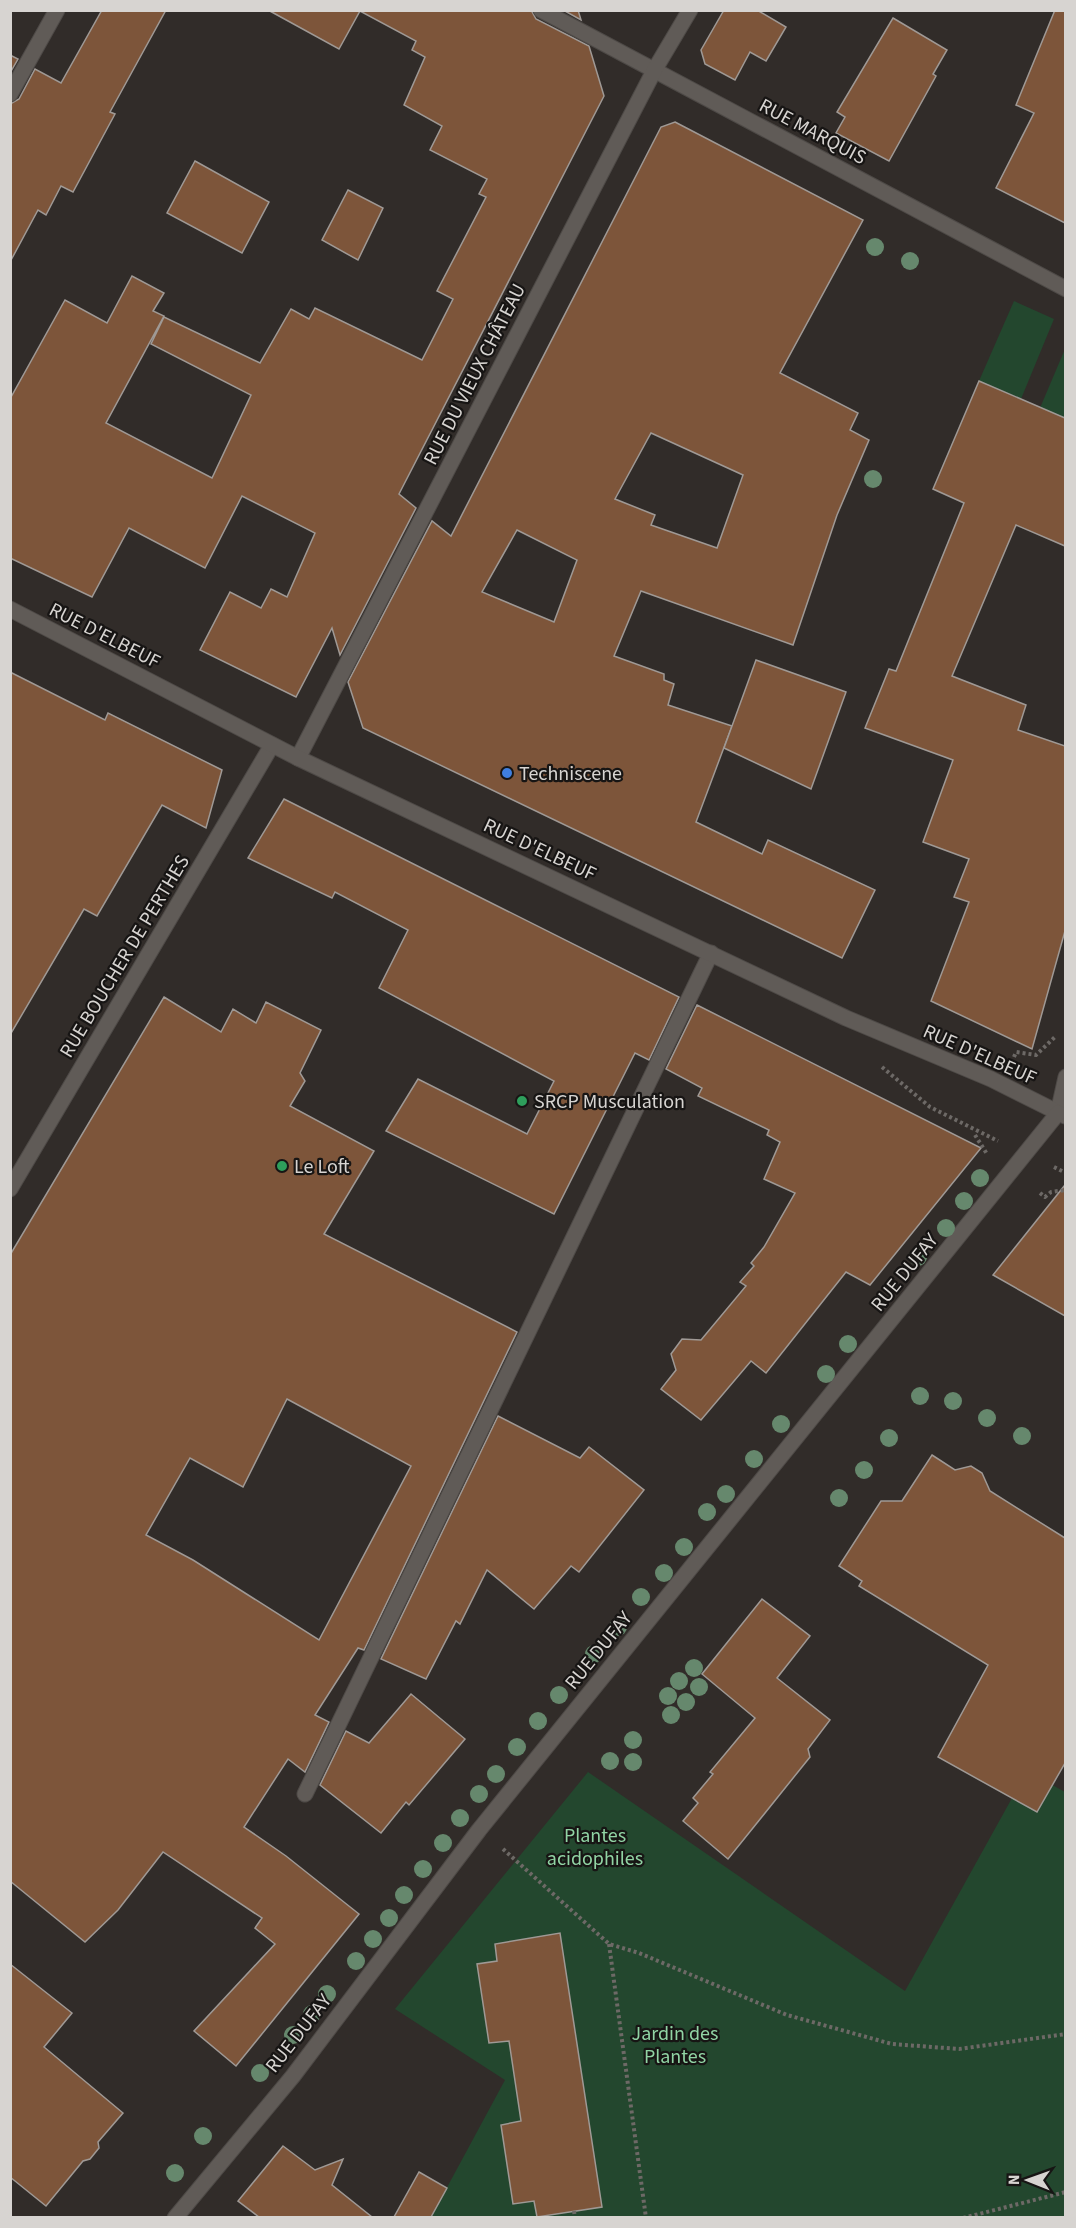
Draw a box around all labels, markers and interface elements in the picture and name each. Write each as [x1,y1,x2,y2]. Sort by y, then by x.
street label: RUE MARQUIS [754,92,871,172]
street label: RUE DU VIEUX CHÂTEAU [417,279,533,470]
street label: RUE D'ELBEUF [44,596,165,676]
place label: Techniscene [519,760,622,788]
marker: Techniscene [500,766,514,780]
street label: RUE D'ELBEUF [479,812,601,888]
street label: RUE BOUCHER DE PERTHES [53,850,197,1063]
street label: RUE D'ELBEUF [918,1017,1041,1092]
place label: SRCP Musculation [534,1088,685,1116]
marker: SRCP Musculation [515,1094,529,1108]
place label: Le Loft [294,1153,350,1181]
marker: Le Loft [275,1159,289,1173]
street label: RUE DUFAY [865,1227,945,1318]
street label: RUE DUFAY [559,1605,639,1696]
park label: Plantes acidophiles [547,1822,643,1873]
street label: RUE DUFAY [259,1988,339,2079]
park label: Jardin des Plantes [632,2020,718,2071]
north arrow [998,2150,1058,2210]
text: N [1003,2174,1025,2185]

